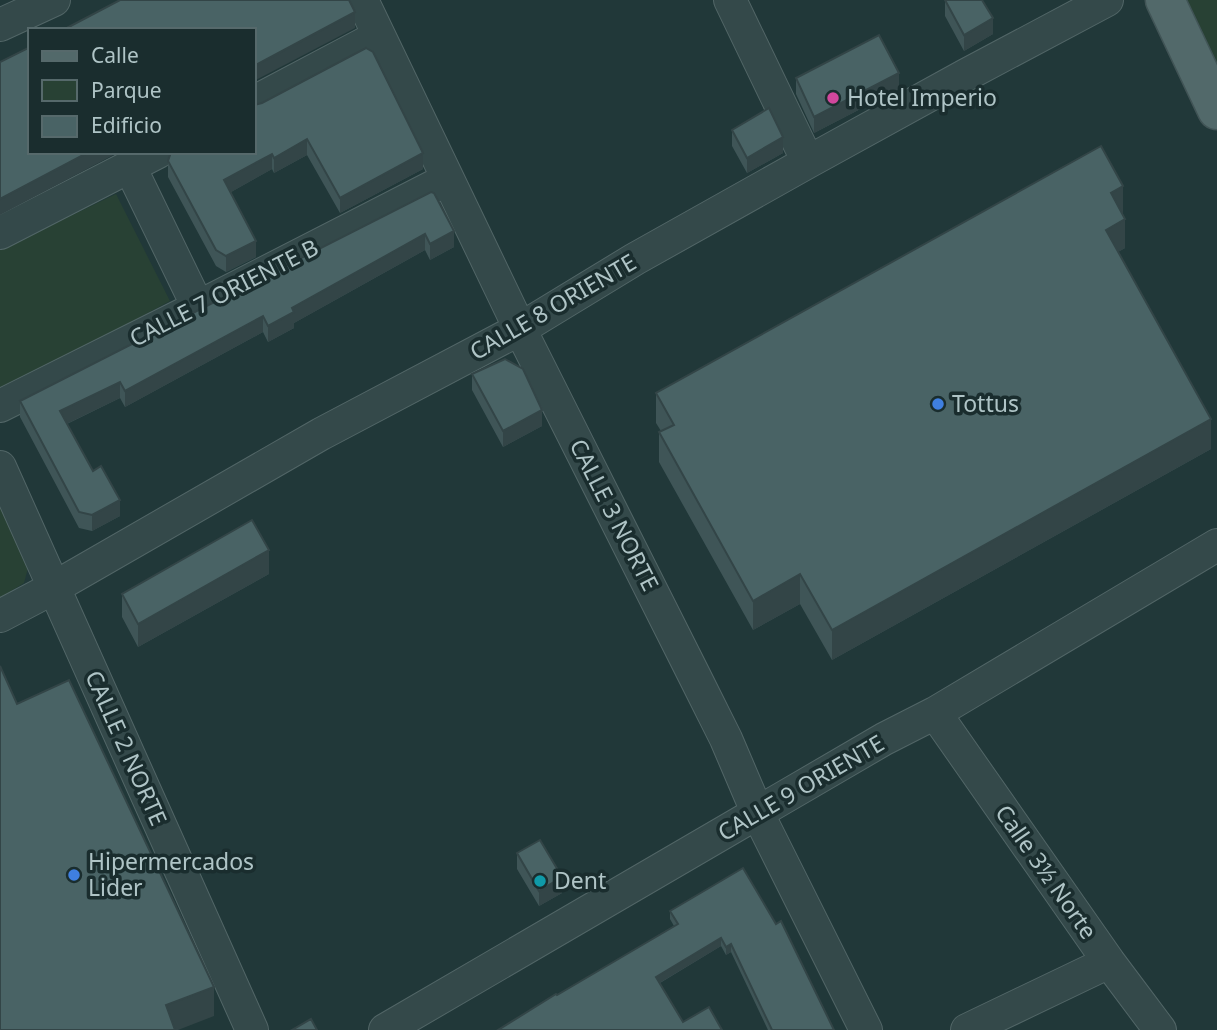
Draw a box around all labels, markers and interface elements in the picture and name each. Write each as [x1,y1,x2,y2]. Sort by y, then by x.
legend [28,28,256,154]
text: Calle [91,41,139,69]
text: Parque [91,76,161,104]
place label: Hotel Imperio [847,81,997,113]
marker: Hotel Imperio [825,90,841,106]
text: Edificio [91,111,162,139]
street label: CALLE 7 ORIENTE B [124,231,324,354]
street label: CALLE 8 ORIENTE [463,245,642,367]
place label: Tottus [952,387,1019,419]
marker: Tottus [930,396,946,412]
street label: CALLE 3 NORTE [563,433,667,596]
street label: CALLE 2 NORTE [78,665,175,830]
street label: CALLE 9 ORIENTE [711,726,890,848]
street label: Calle 3½ Norte [989,798,1105,945]
place label: Hipermercados Lider [88,845,254,903]
place label: Dent [554,864,606,896]
marker: Hipermercados Lider [66,867,82,883]
marker: Dent [532,873,548,889]

